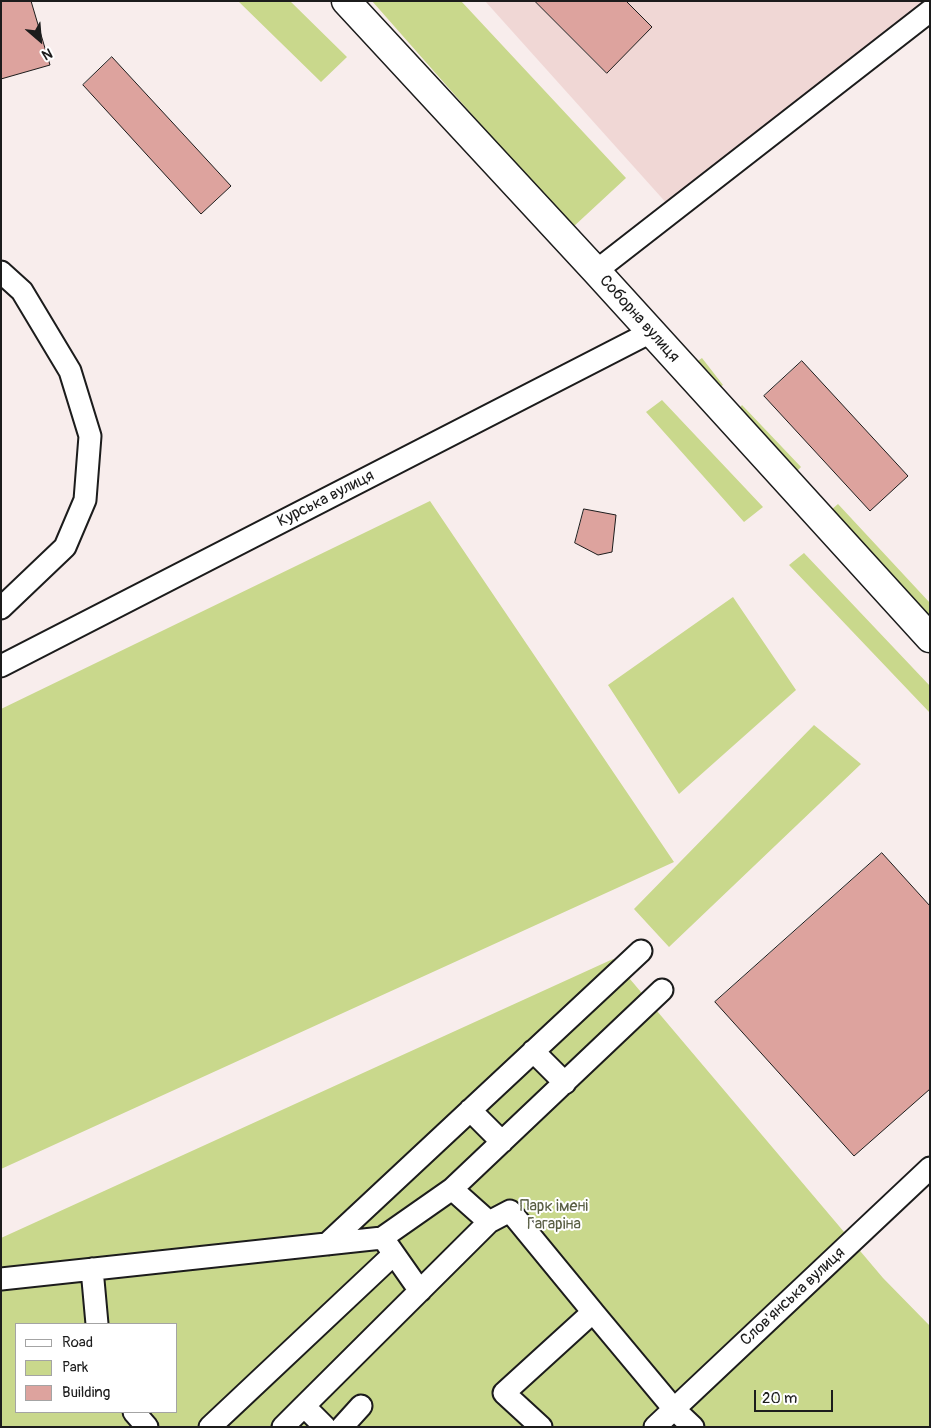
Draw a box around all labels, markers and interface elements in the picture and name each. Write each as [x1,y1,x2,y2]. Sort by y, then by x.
north arrow [15,15,65,65]
text: N [39,44,55,64]
street label: Соборна вулиця [595,272,683,366]
street label: Курська вулиця [274,466,378,532]
park label: Парк імені Гагаріна [520,1197,588,1235]
street label: Слов'янська вулиця [737,1244,849,1350]
legend [15,1323,178,1413]
text: Road [62,1333,93,1352]
text: Park [62,1358,88,1377]
scale bar [756,1380,835,1412]
text: Building [62,1383,110,1402]
text: 20 m [762,1389,797,1408]

